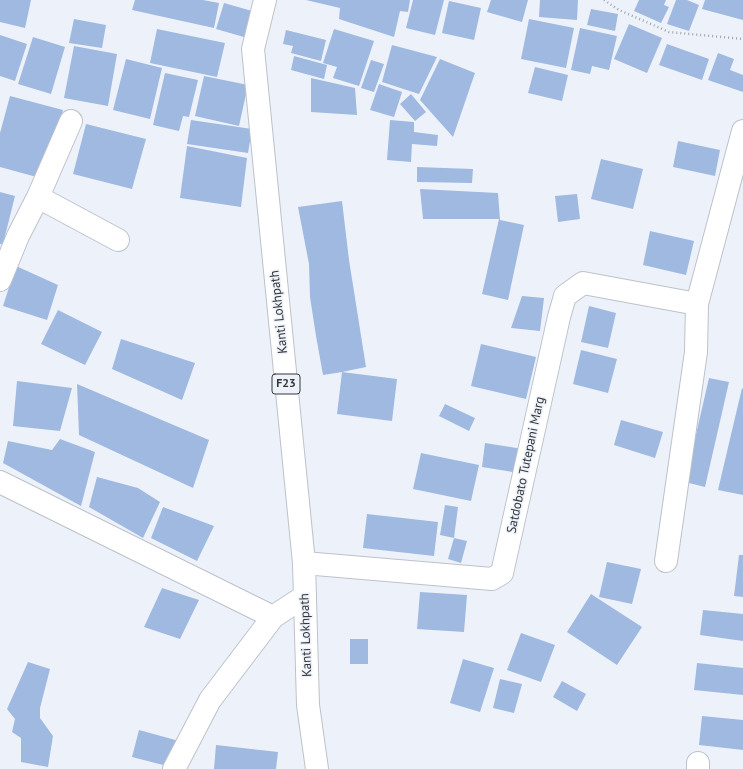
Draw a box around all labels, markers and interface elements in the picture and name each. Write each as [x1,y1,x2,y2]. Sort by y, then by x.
street label: Kanti Lokhpath [267,270,291,354]
road number: F23 [272,374,300,394]
street label: Satdobato Tutepani Marg [504,395,548,535]
street label: Kanti Lokhpath [297,593,315,677]

